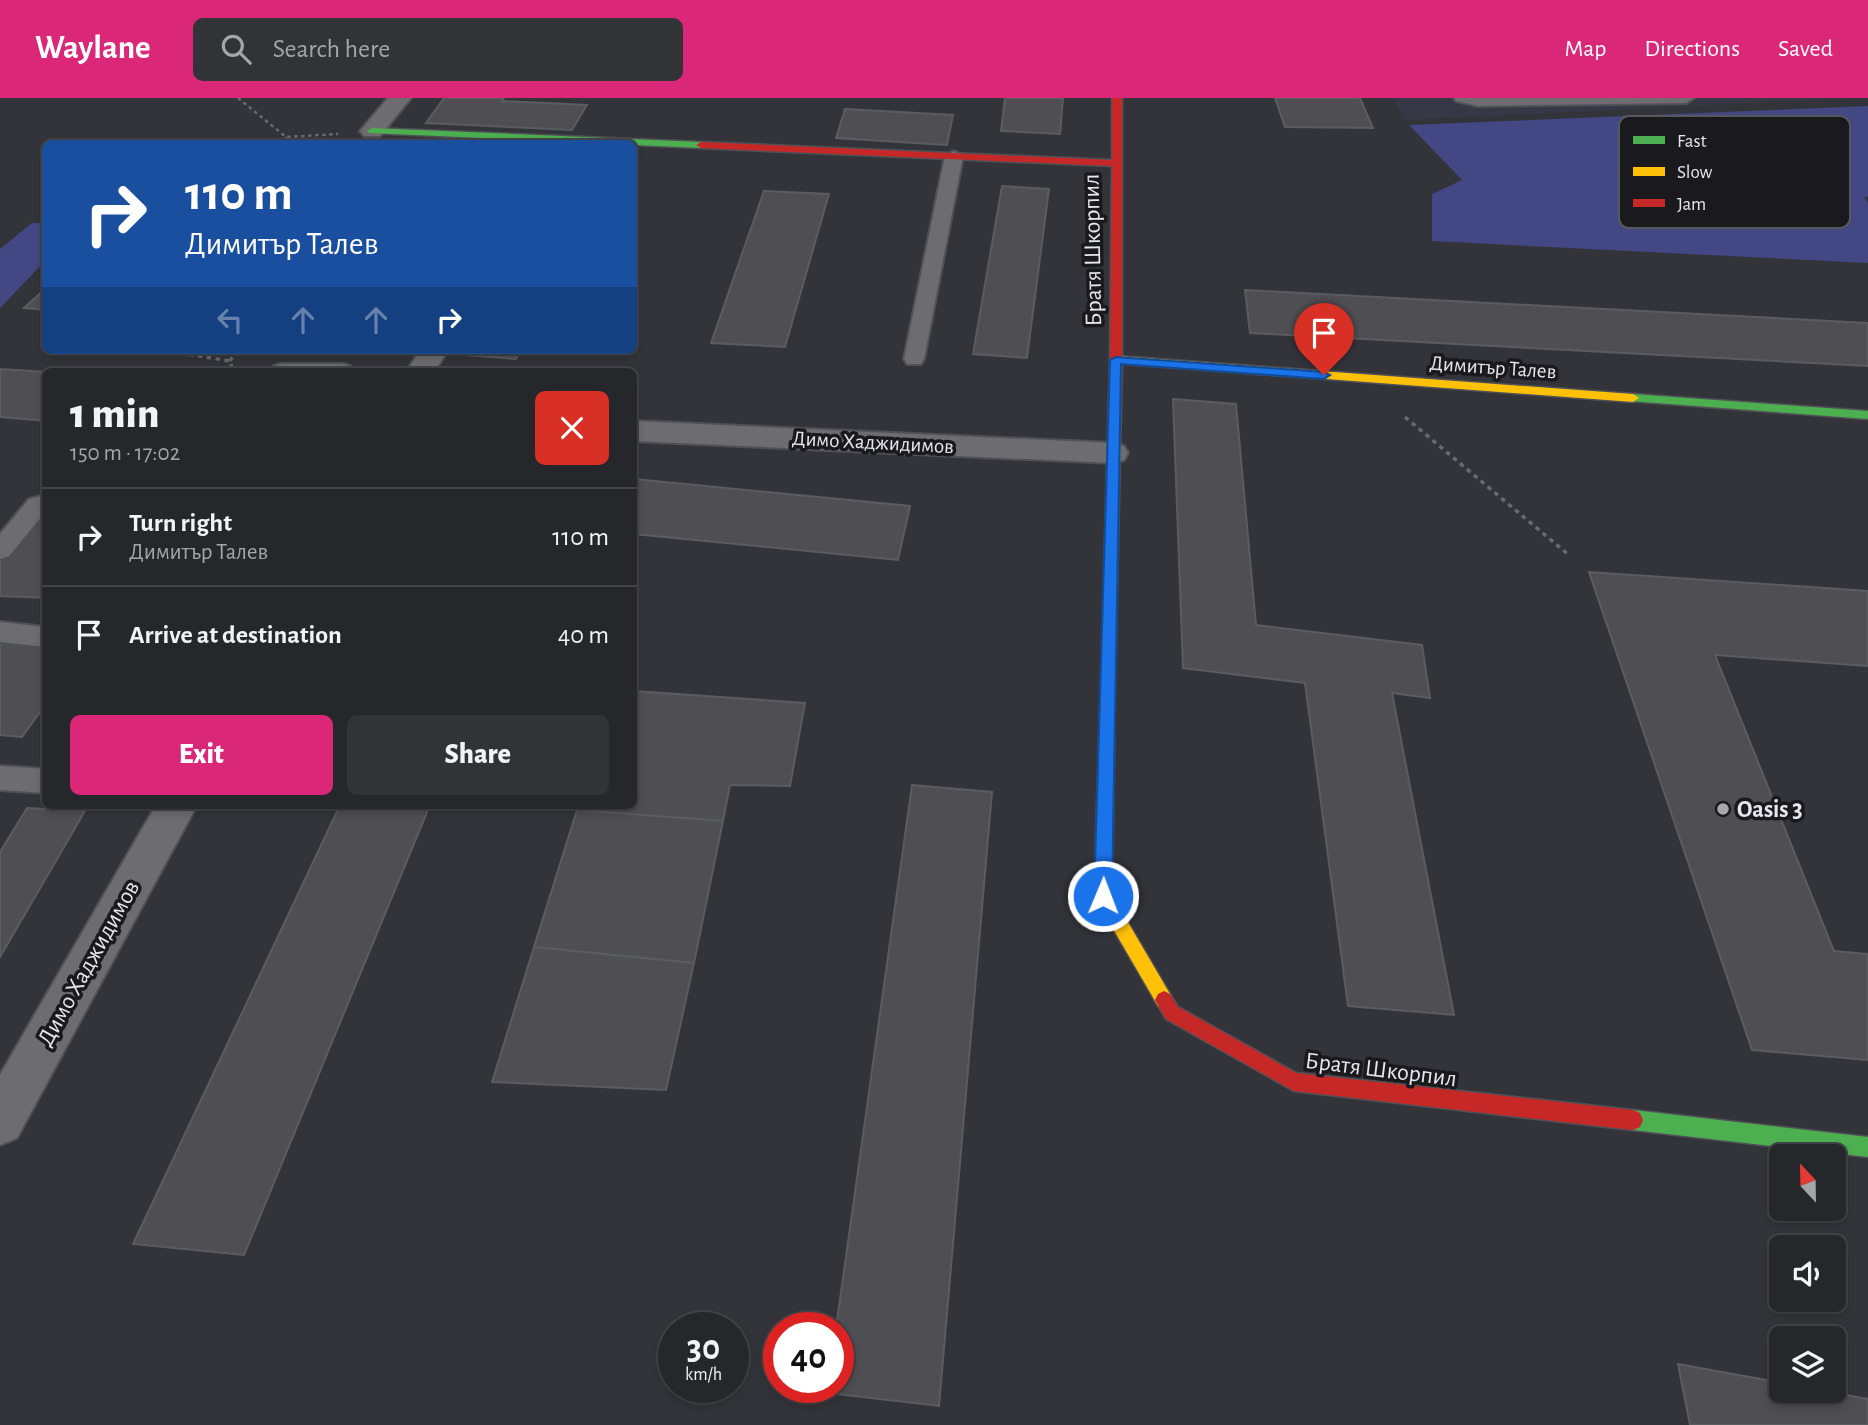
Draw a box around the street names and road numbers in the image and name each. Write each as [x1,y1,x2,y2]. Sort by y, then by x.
street label: Братя Шкорпил [1080,173,1106,327]
street label: Димитър Талев [1429,353,1557,382]
street label: Димо Хаджидимов [792,428,954,457]
street label: Димо Хаджидимов [34,877,144,1050]
street label: Братя Шкорпил [1304,1049,1458,1091]

